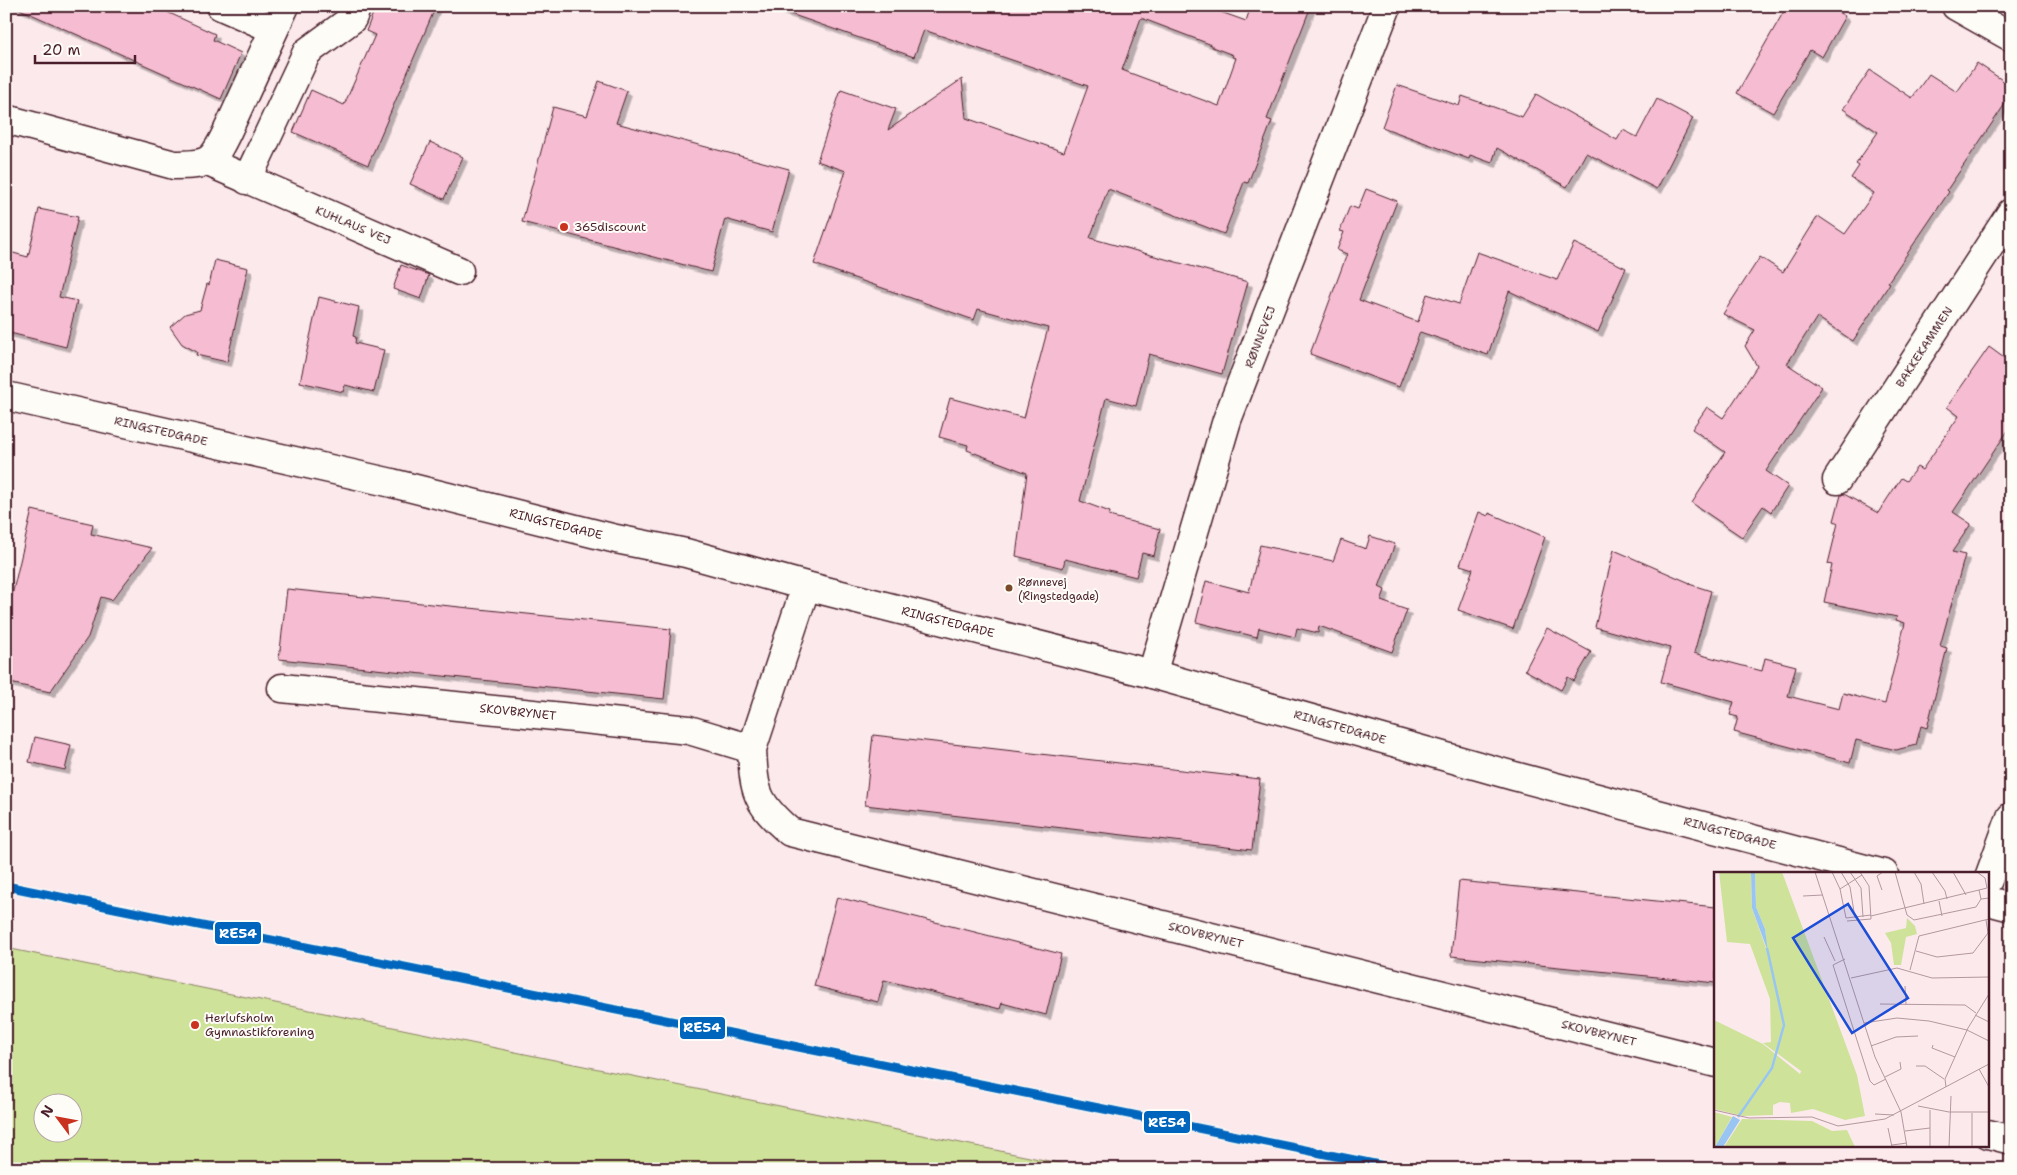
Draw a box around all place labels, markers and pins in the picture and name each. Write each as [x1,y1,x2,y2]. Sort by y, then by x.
place label: 365discount [574,219,646,235]
marker: 365discount [558,221,570,233]
place label: Rønnevej (Ringstedgade) [1018,575,1099,604]
marker: Rønnevej (Ringstedgade) [1004,583,1014,593]
place label: Herlufsholm Gymnastikforening [205,1010,314,1040]
marker: Herlufsholm Gymnastikforening [189,1019,201,1031]

